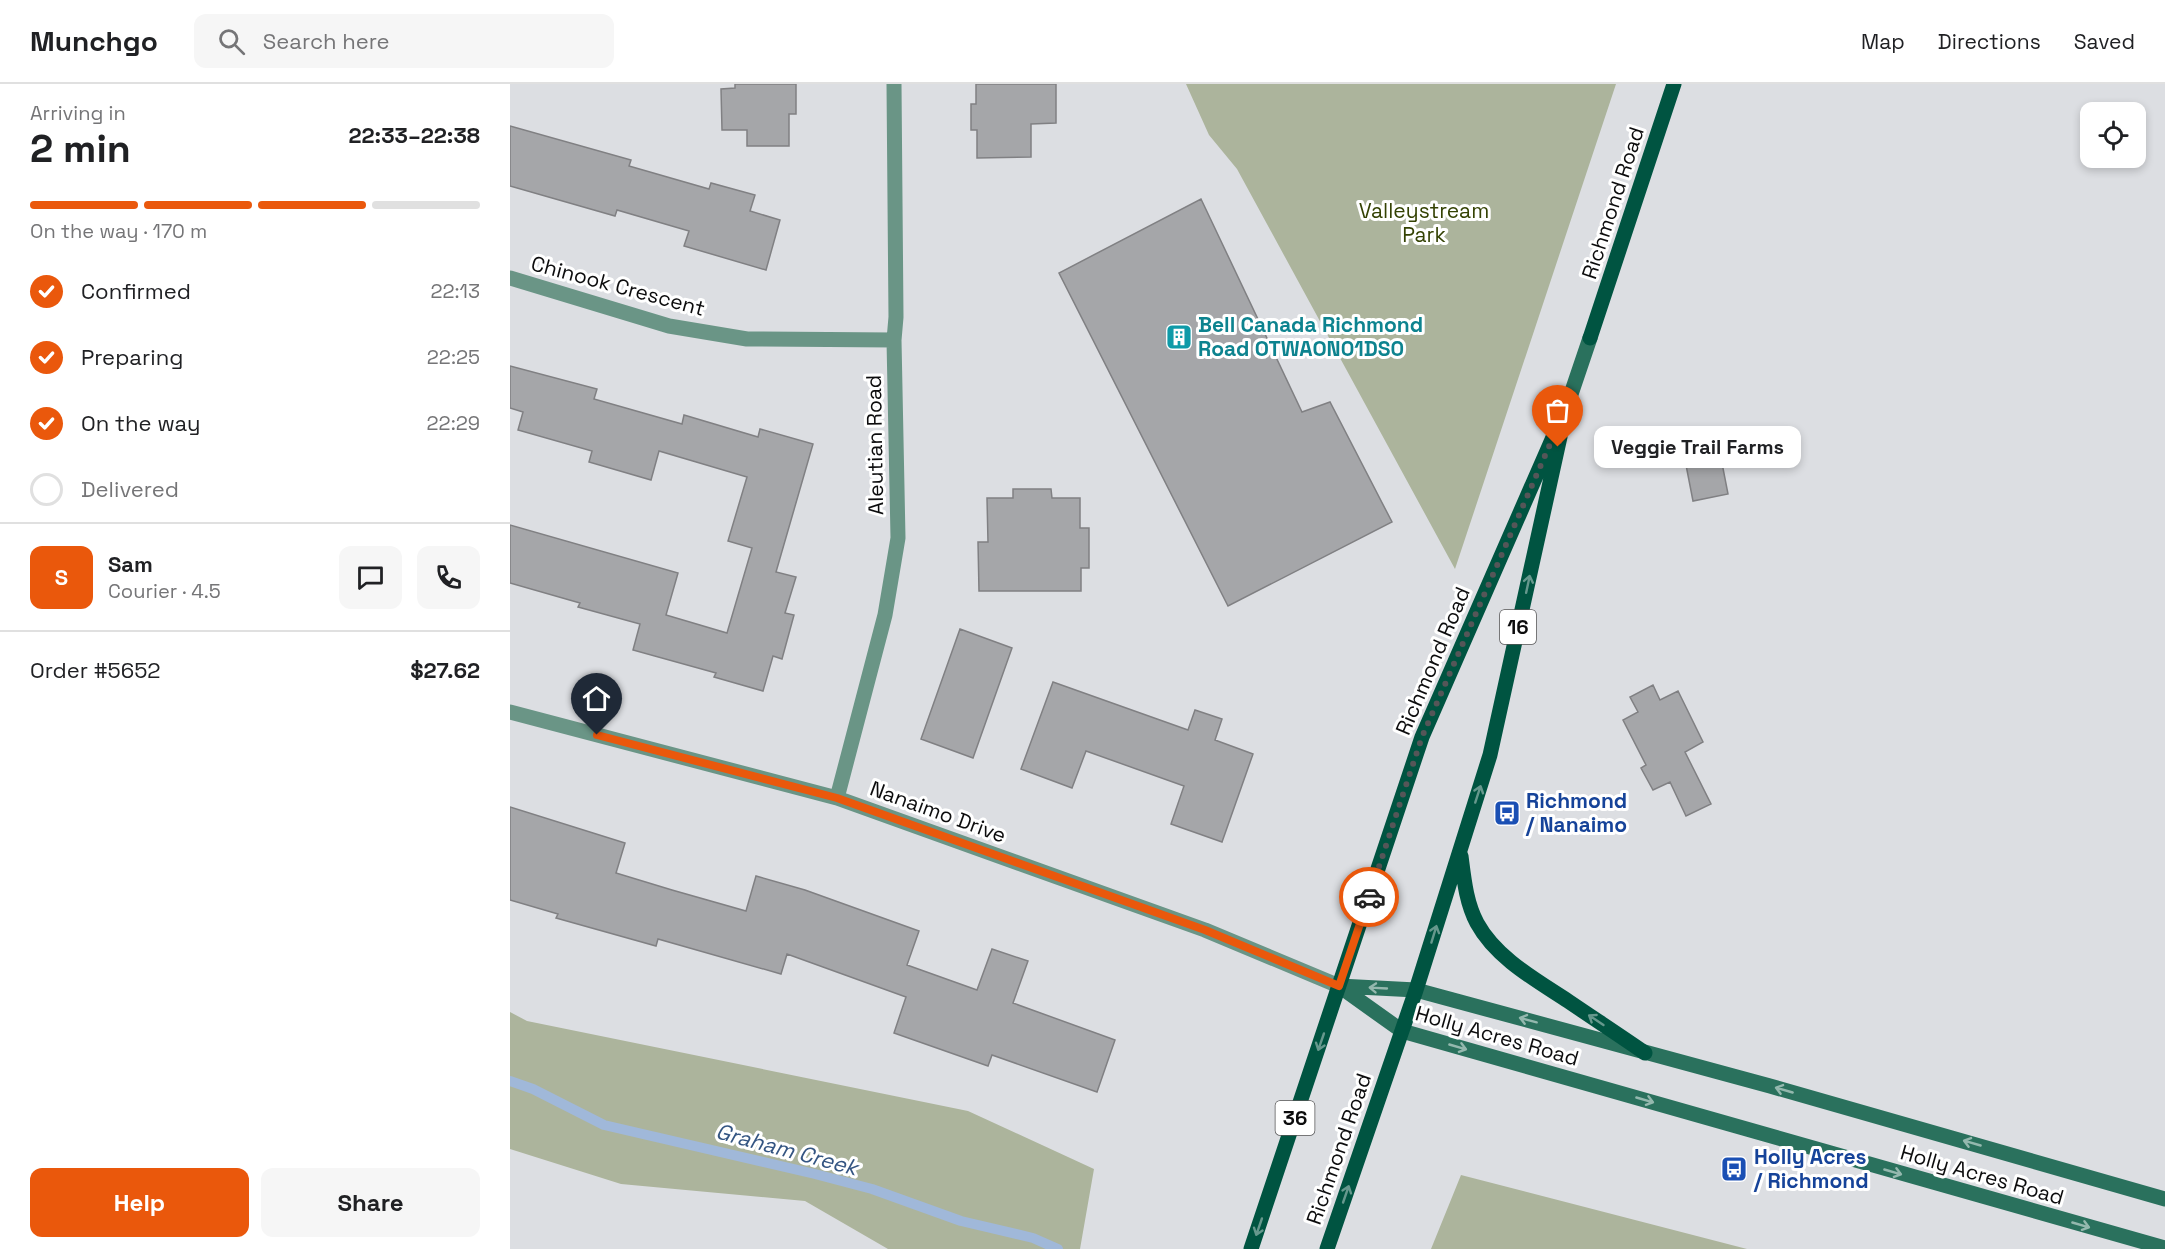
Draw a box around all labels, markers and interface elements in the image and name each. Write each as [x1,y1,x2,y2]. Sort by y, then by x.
search box [194,14,614,68]
text: Munchgo [30,23,158,59]
icon: search [215,25,248,58]
text: Search here [263,27,390,55]
text: Map [1861,28,1905,55]
text: Directions [1938,28,2041,55]
text: Saved [2074,28,2135,55]
text: Arriving in [30,100,126,126]
map controls [2080,102,2146,168]
button: locate [2080,102,2146,168]
text: 22:33–22:38 [348,121,480,149]
street label: Richmond Road [1575,123,1650,282]
text: 2 min [30,124,131,173]
park label: Valleystream Park [1359,197,1489,248]
text: On the way · 170 m [30,218,207,244]
street label: Chinook Crescent [528,249,708,322]
icon: check [30,275,63,308]
text: Confirmed [81,277,191,305]
text: 22:13 [430,278,480,304]
place label: Bell Canada Richmond Road OTWAON01DS0 [1198,311,1423,362]
building icon: Bell Canada Richmond Road OTWAON01DS0 [1164,322,1194,352]
icon: check [30,341,63,374]
text: Preparing [81,343,183,371]
text: 22:25 [427,344,480,370]
street label: Aleutian Road [860,375,889,515]
pin [1532,385,1583,447]
icon: bag [1541,394,1574,427]
icon: check [30,407,63,440]
text: On the way [81,409,200,437]
text: 22:29 [427,410,480,436]
callout: Veggie Trail Farms [1594,426,1801,468]
text: Veggie Trail Farms [1611,434,1784,460]
text: Delivered [81,475,179,503]
button: chat [339,546,402,609]
button: phone [417,546,480,609]
text: Sam [108,550,153,578]
text: S [55,563,68,591]
one-way arrow [1523,575,1534,594]
text: Courier · 4.5 [108,578,221,604]
street label: Richmond Road [1389,583,1476,739]
road number: 16 [1500,610,1536,644]
text: Order #5652 [30,656,160,684]
text: $27.62 [410,656,480,684]
pin [571,673,622,735]
icon: home [580,682,613,715]
street label: Nanaimo Drive [866,774,1010,849]
one-way arrow [1473,785,1484,804]
place label: Richmond / Nanaimo [1525,787,1627,838]
bus stop icon: Richmond / Nanaimo [1492,798,1522,828]
courier [1339,867,1399,927]
icon: car [1353,881,1386,914]
one-way arrow [1429,925,1440,944]
one-way arrow [1368,983,1388,994]
street label: Holly Acres Road [1412,999,1582,1072]
one-way arrow [1518,1014,1537,1026]
one-way arrow [1588,1014,1605,1026]
one-way arrow [1314,1032,1325,1051]
one-way arrow [1448,1042,1467,1053]
street label: Richmond Road [1300,1070,1377,1228]
one-way arrow [1775,1084,1794,1095]
one-way arrow [1636,1095,1655,1107]
road number: 36 [1276,1101,1314,1135]
water label: Graham Creek [713,1117,863,1182]
one-way arrow [1963,1137,1982,1149]
street label: Holly Acres Road [1897,1138,2067,1211]
place label: Holly Acres / Richmond [1753,1143,1869,1194]
bus stop icon: Holly Acres / Richmond [1719,1154,1749,1184]
one-way arrow [1884,1166,1903,1178]
button: Help [30,1168,249,1237]
button: Share [261,1168,480,1237]
one-way arrow [1341,1185,1352,1204]
one-way arrow [1252,1217,1263,1236]
one-way arrow [2071,1219,2090,1231]

